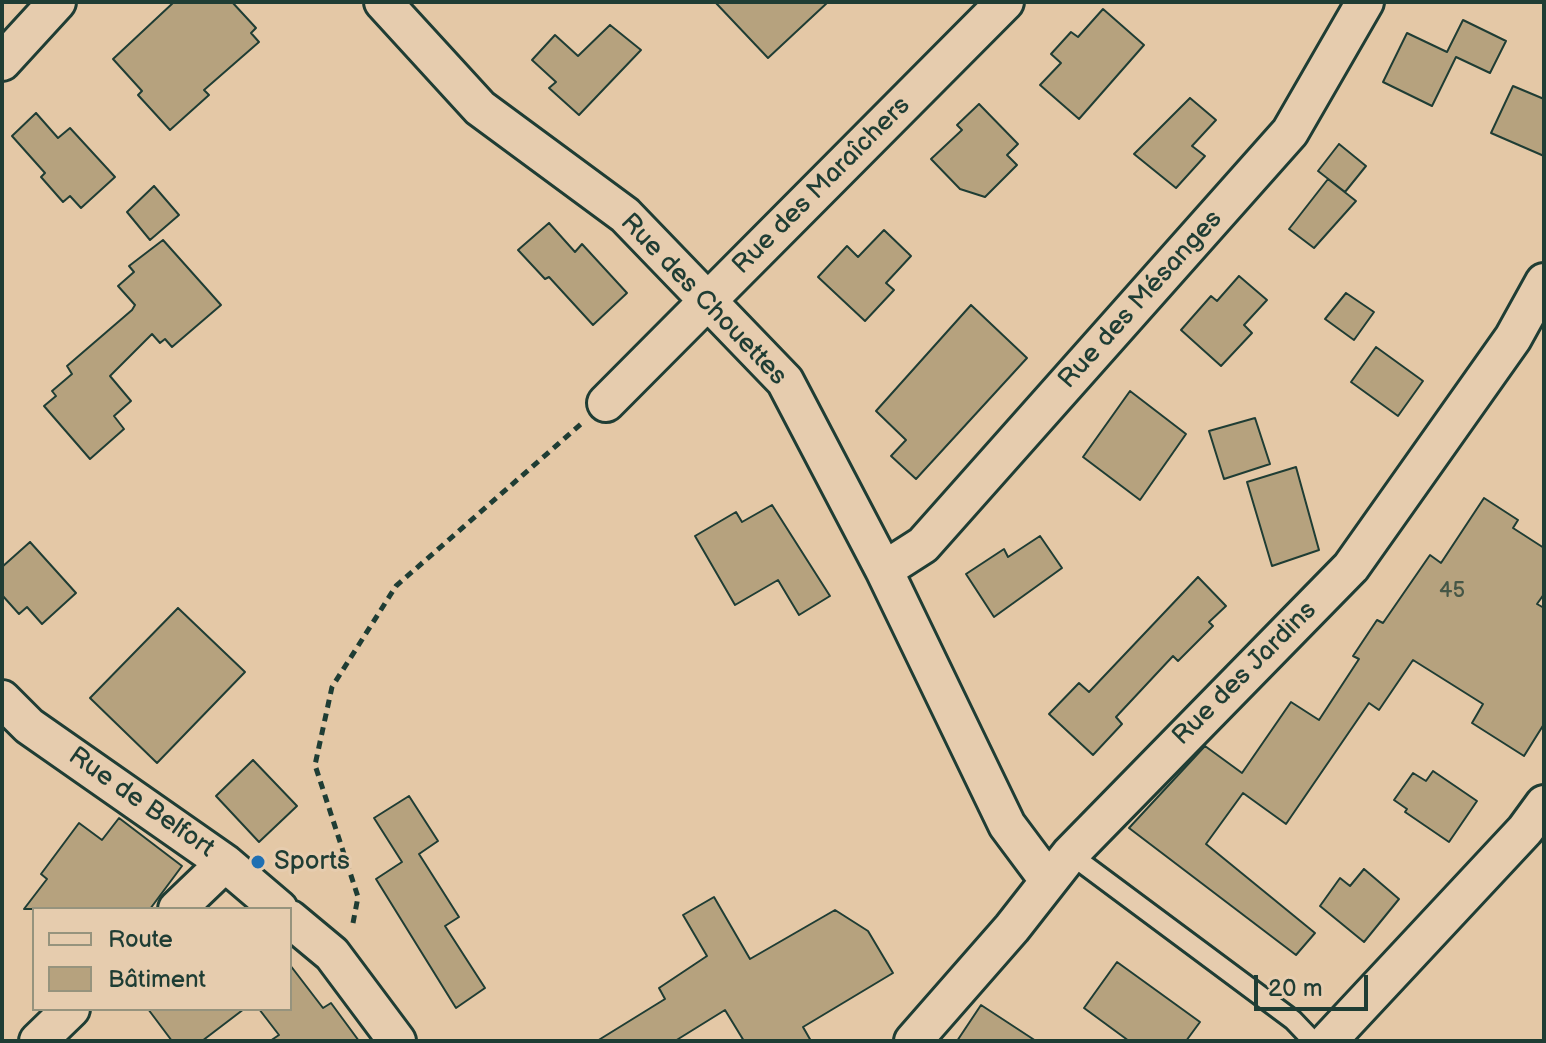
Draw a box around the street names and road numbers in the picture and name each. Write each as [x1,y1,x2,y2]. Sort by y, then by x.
street label: Rue des Maraîchers [727,91,917,281]
street label: Rue des Mésanges [1053,204,1229,396]
street label: Rue des Chouettes [613,208,793,392]
street label: Rue des Jardins [1167,596,1323,752]
street label: Rue de Belfort [62,741,220,865]

